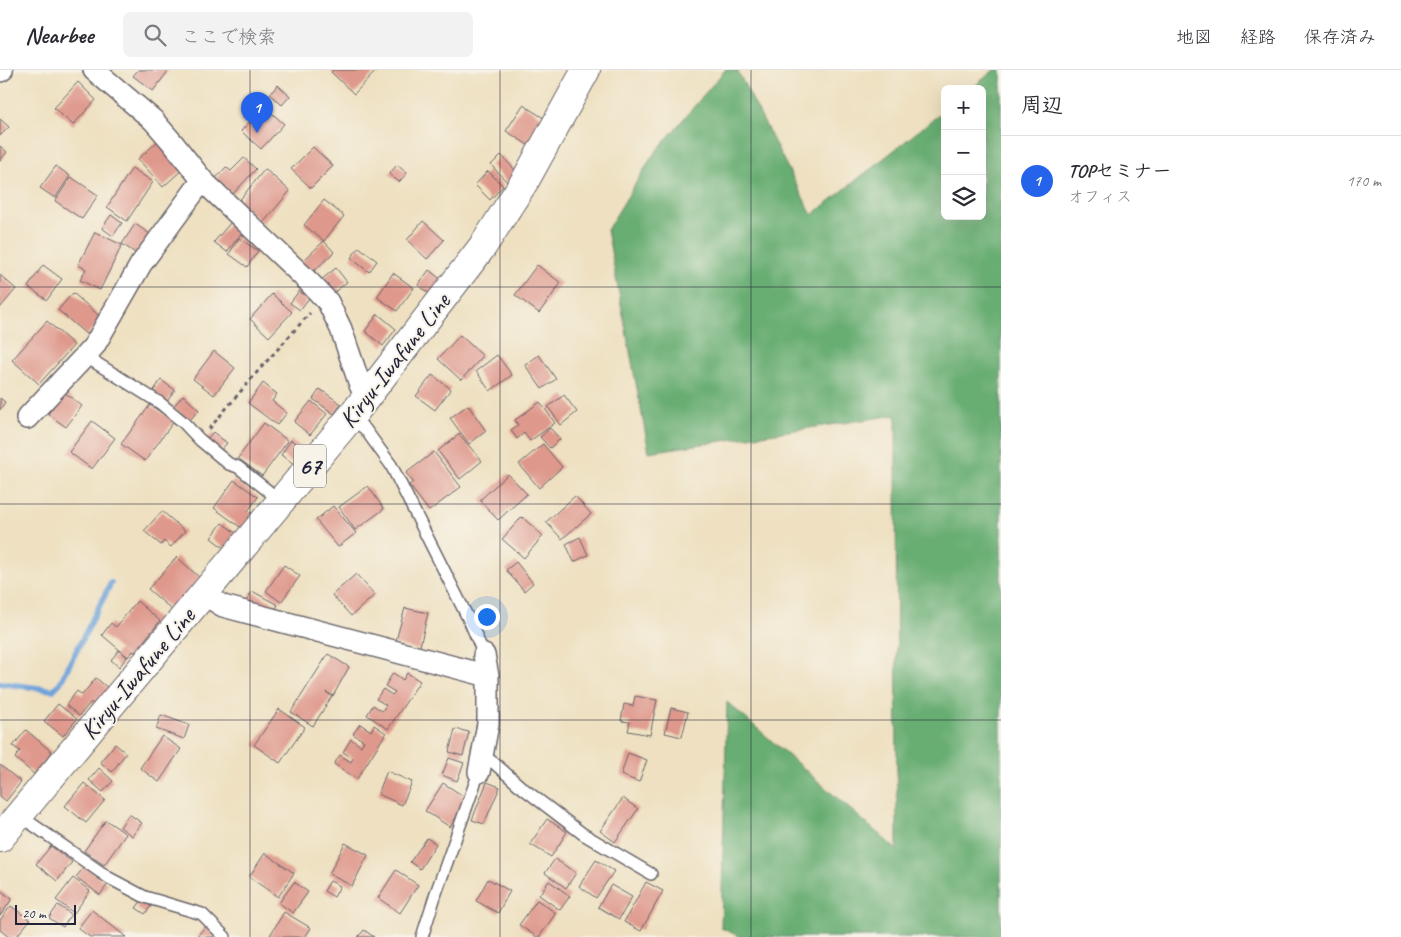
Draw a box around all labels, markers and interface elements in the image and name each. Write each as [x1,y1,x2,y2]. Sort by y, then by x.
search box [123,12,473,57]
text: Nearbee [25,20,93,50]
icon: search [141,21,169,49]
text: ここで検索 [181,25,276,49]
text: 地図 [1176,26,1212,48]
text: 経路 [1240,26,1276,48]
text: 保存済み [1304,26,1376,48]
map controls [941,85,986,220]
button: + [941,85,986,130]
pin: 1 [241,92,273,133]
text: 周辺 [1021,92,1063,118]
button: − [941,130,986,175]
text: TOPセミナー [1068,159,1171,183]
text: 1 [1033,171,1041,191]
text: 170 m [1347,171,1381,191]
button: layers [941,175,986,220]
text: オフィス [1068,187,1132,207]
street label: Kiryu-Iwafune Line [332,285,459,434]
road number: 67 [294,444,326,488]
street label: Kiryu-Iwafune Line [73,600,203,746]
your location [474,604,500,630]
scale bar [15,902,76,925]
text: 20 m [22,905,46,922]

